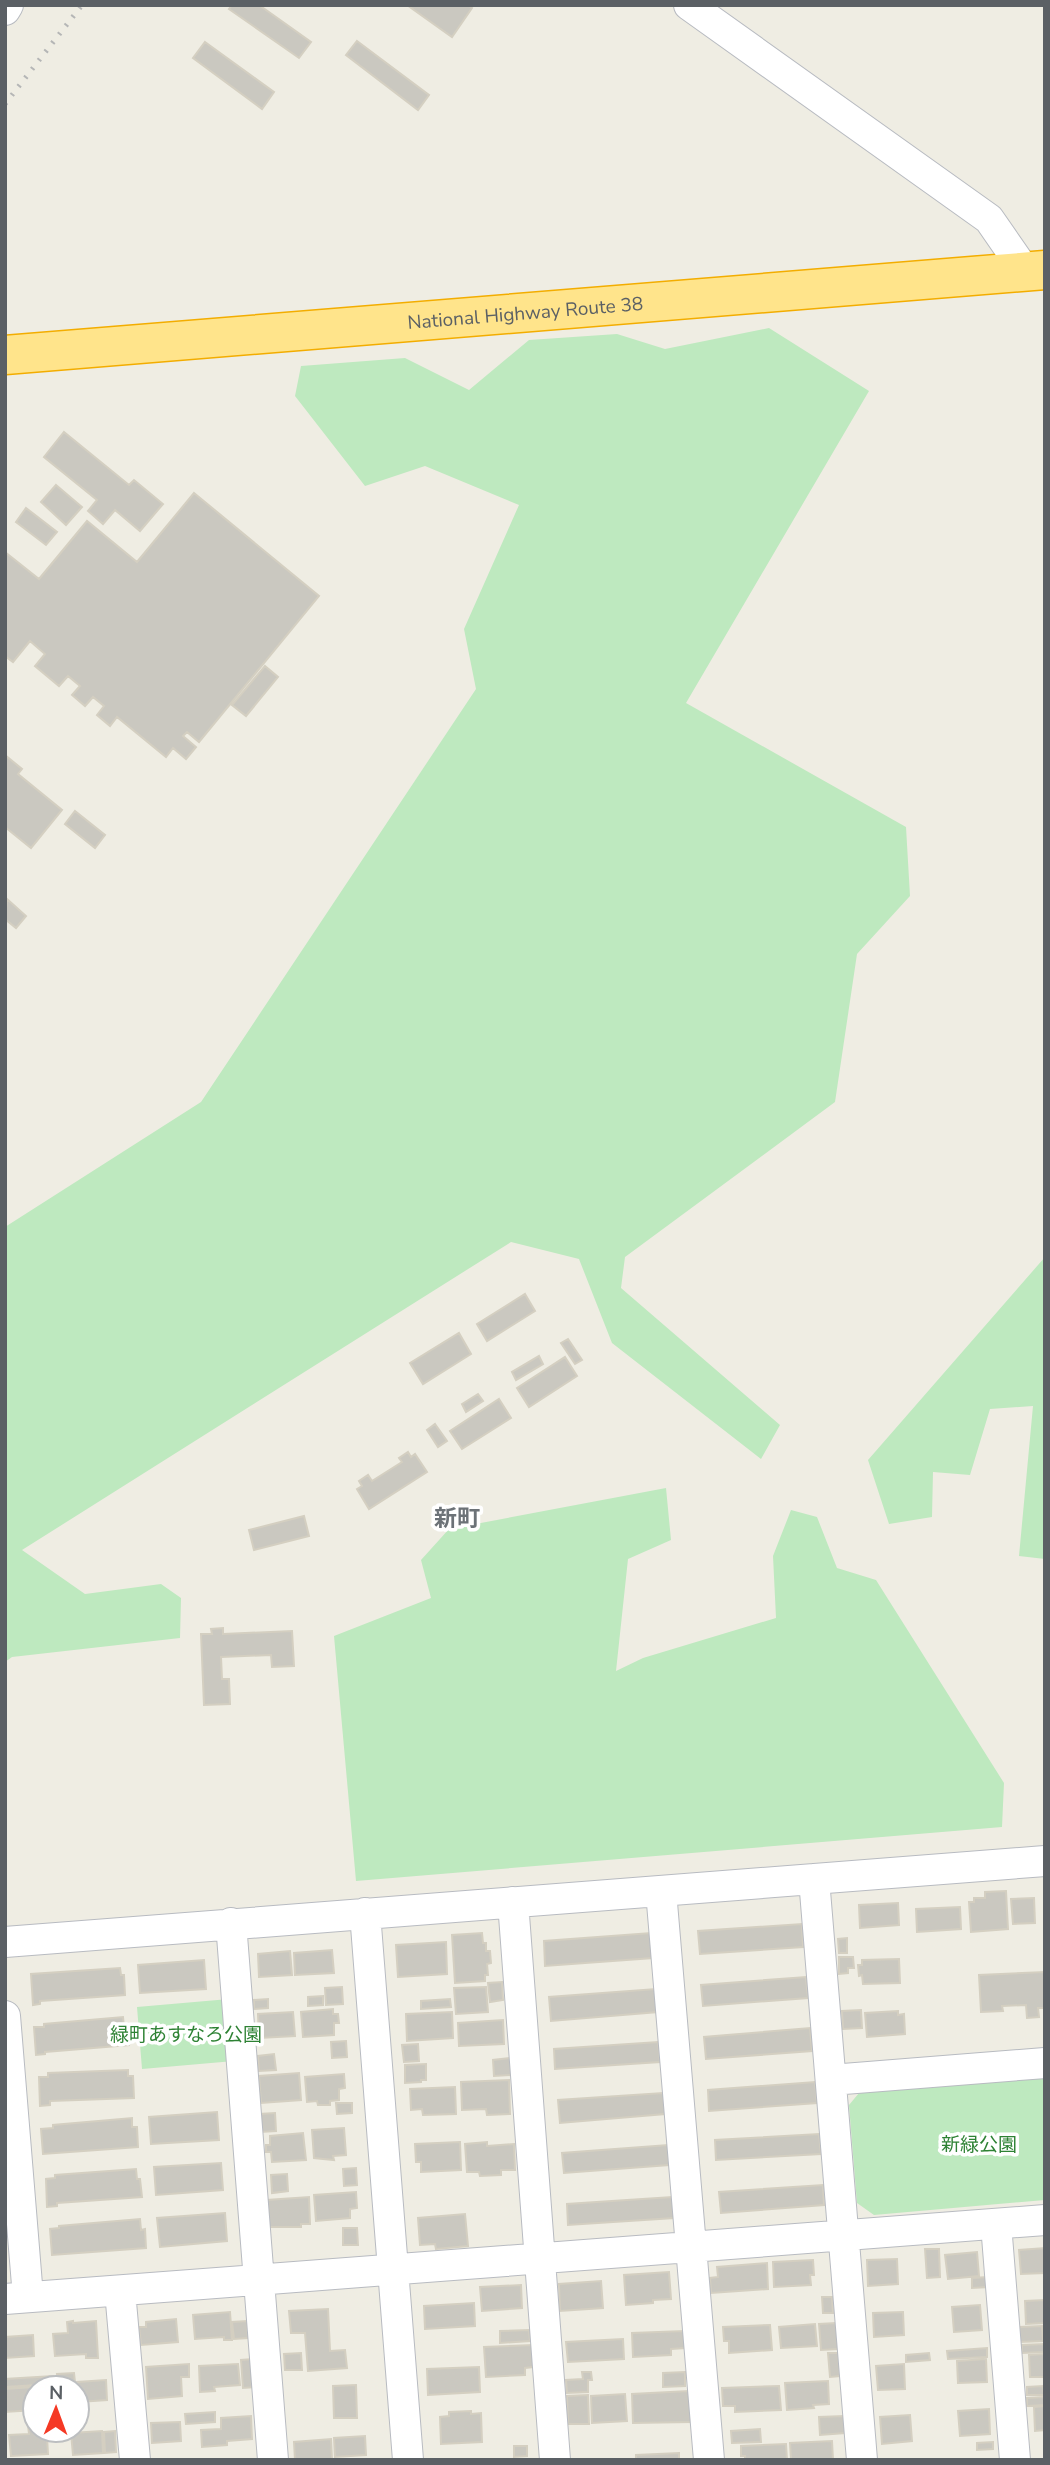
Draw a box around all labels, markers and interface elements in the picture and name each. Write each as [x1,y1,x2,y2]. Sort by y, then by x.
street label: National Highway Route 38 [406,291,644,336]
district label: 新町 [434,1503,480,1534]
park label: 緑町あすなろ公園 [110,2022,262,2048]
park label: 新緑公園 [941,2132,1017,2158]
north arrow [21,2374,91,2444]
text: N [49,2380,64,2406]

